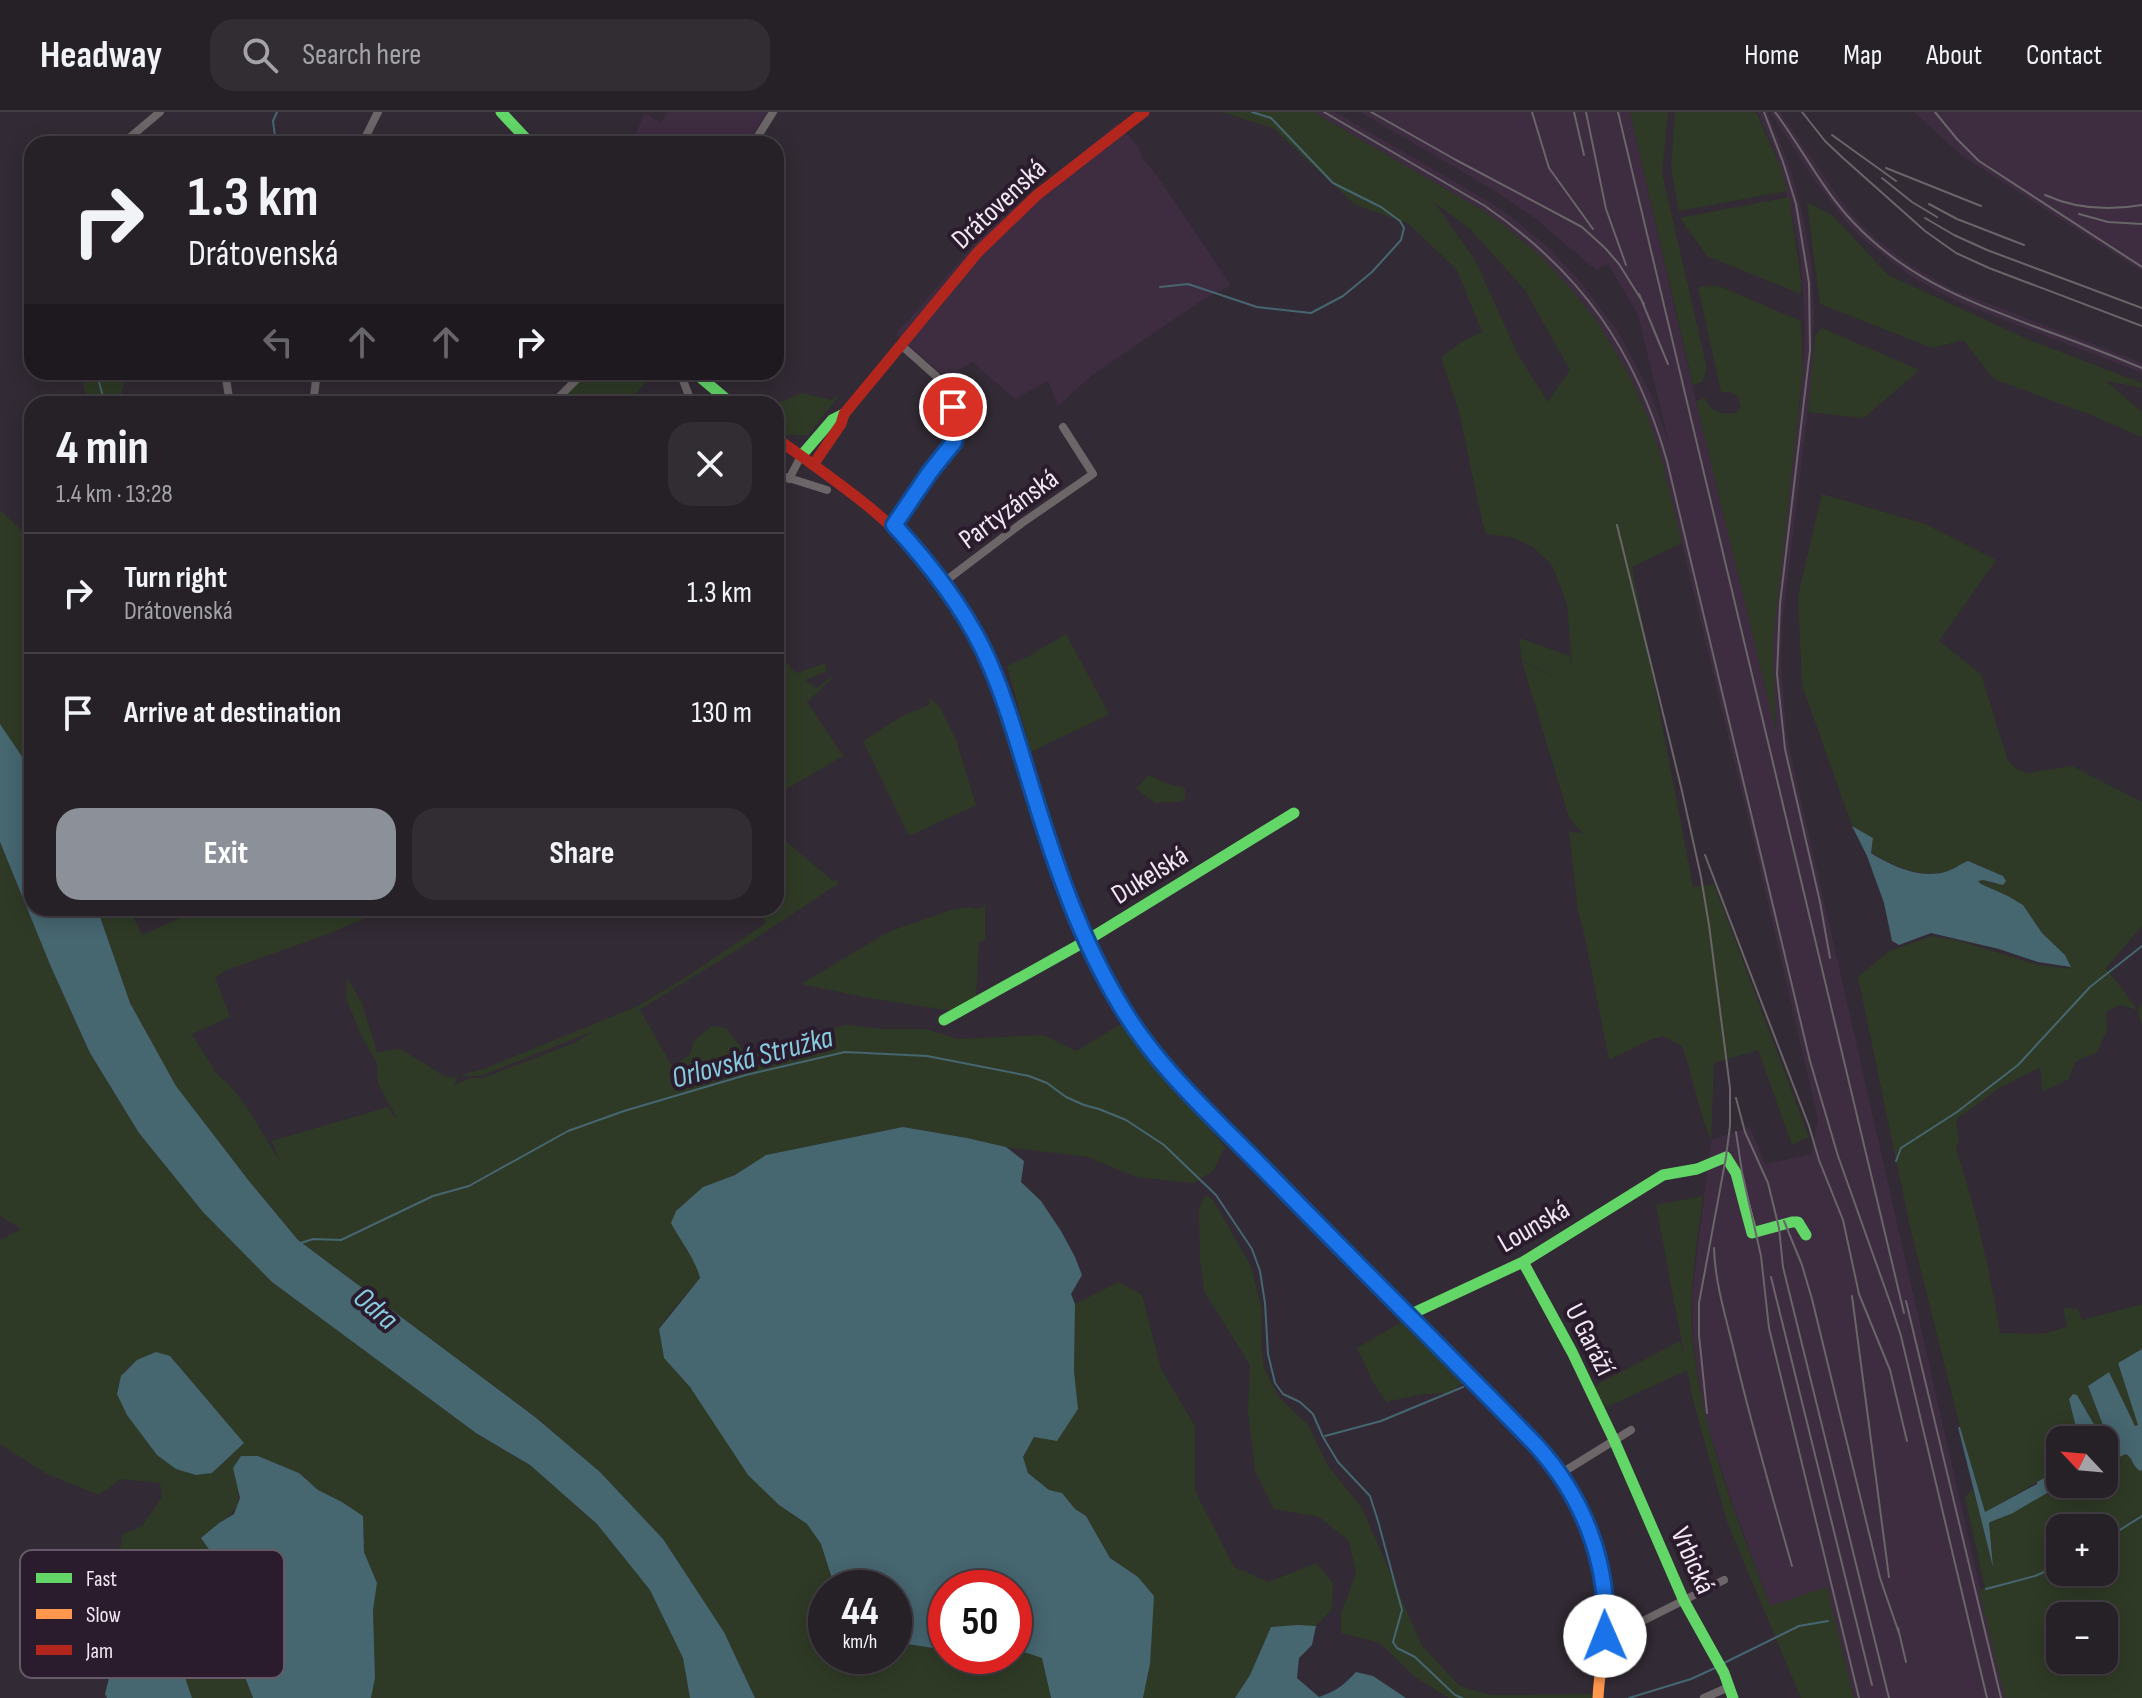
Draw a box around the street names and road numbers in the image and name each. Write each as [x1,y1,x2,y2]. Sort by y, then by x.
street label: Drátovenská [945,152,1053,256]
street label: Partyzánská [953,462,1065,556]
street label: Dukelská [1106,839,1194,911]
street label: Lounská [1492,1193,1575,1260]
street label: U Garáží [1558,1298,1622,1382]
street label: Vrbická [1663,1522,1722,1599]

